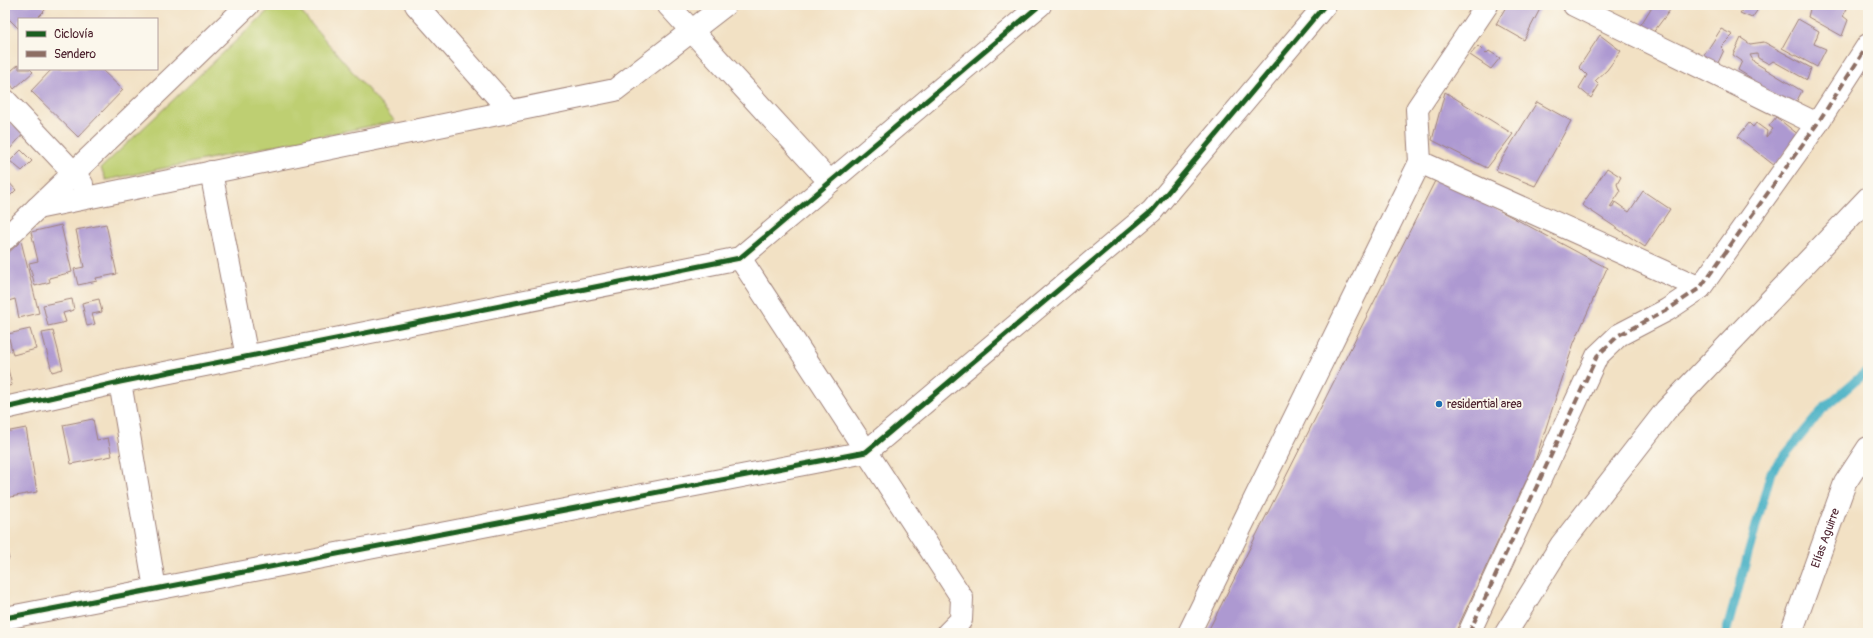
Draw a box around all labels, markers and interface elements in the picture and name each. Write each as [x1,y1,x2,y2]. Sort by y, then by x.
legend [18,18,158,70]
text: Ciclovía [54,27,94,42]
text: Sendero [54,47,96,62]
place label: residential area [1447,397,1522,412]
marker: residential area [1434,399,1444,409]
street label: Elías Aguirre [1808,506,1843,570]

